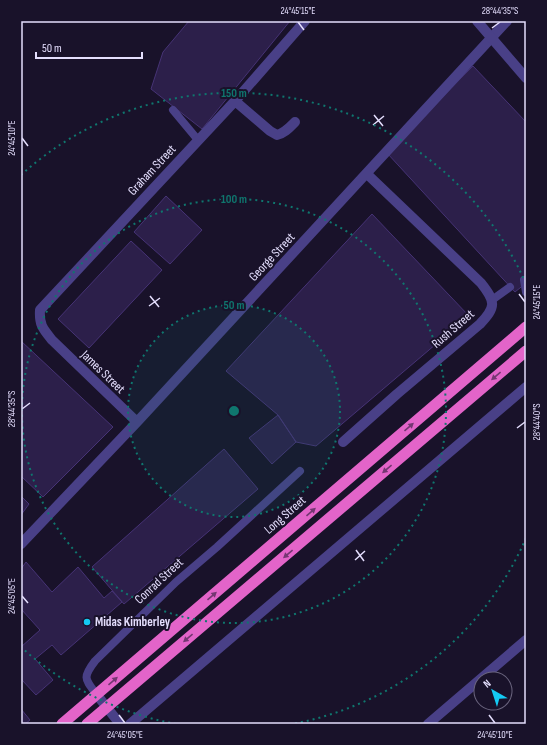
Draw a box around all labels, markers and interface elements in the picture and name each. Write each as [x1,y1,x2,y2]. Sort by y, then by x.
text: 24°45'15"E [281,5,315,17]
text: 28°44'35"S [482,5,518,17]
scale bar [36,34,142,60]
text: 50 m [42,41,62,56]
text: 150 m [221,86,247,101]
text: 24°45'10"E [6,120,18,156]
street label: Graham Street [125,141,180,199]
text: 100 m [221,192,247,207]
street label: George Street [246,229,298,285]
text: 24°45'15"E [531,285,543,319]
text: 50 m [224,298,244,313]
street label: Rush Street [428,306,478,352]
street label: James Street [77,346,129,397]
one-way arrow [491,372,502,381]
text: 28°44'35"S [6,391,18,427]
centre of rings [227,404,241,418]
text: 28°44'40"S [531,404,543,440]
one-way arrow [404,423,415,432]
one-way arrow [381,465,392,474]
street label: Long Street [261,492,309,538]
one-way arrow [305,507,316,516]
one-way arrow [282,549,293,558]
street label: Conrad Street [131,554,187,608]
text: 24°45'05"E [6,578,18,614]
one-way arrow [207,592,217,601]
place label: Midas Kimberley [95,614,171,630]
marker: Midas Kimberley [82,617,92,627]
one-way arrow [183,633,194,642]
north arrow [473,671,513,711]
one-way arrow [108,676,118,685]
text: N [481,677,493,691]
text: 24°45'05"E [107,729,143,741]
text: 24°45'10"E [477,729,513,741]

